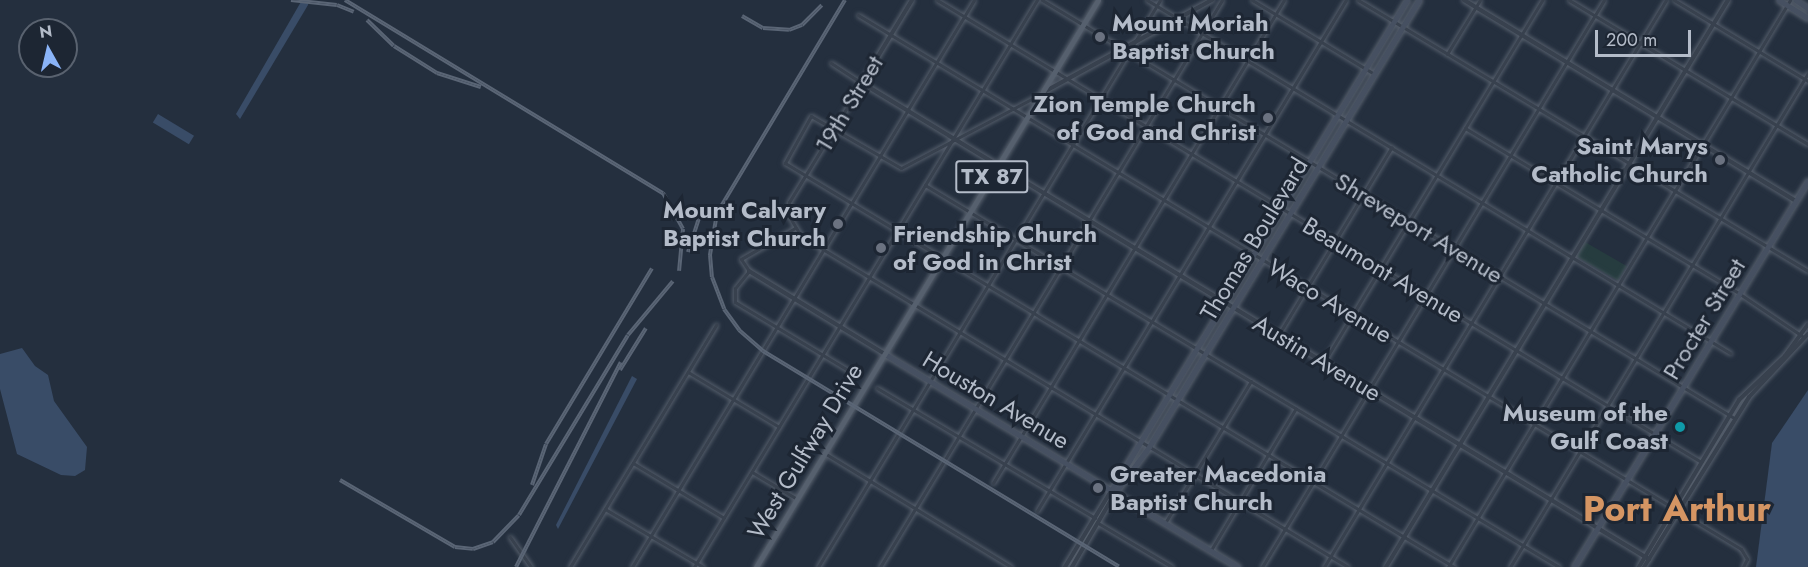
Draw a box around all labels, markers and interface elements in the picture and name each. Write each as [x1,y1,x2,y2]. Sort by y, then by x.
place label: Mount Moriah Baptist Church [1112,9,1275,65]
north arrow [18,18,78,78]
scale bar [1598,18,1694,56]
text: N [38,19,54,44]
text: 200 m [1606,27,1657,53]
marker: Mount Moriah Baptist Church [1093,30,1107,44]
street label: 19th Street [809,51,889,157]
place label: Zion Temple Church of God and Christ [1033,90,1256,146]
marker: Zion Temple Church of God and Christ [1261,111,1275,125]
place label: Saint Marys Catholic Church [1531,132,1708,188]
street label: Thomas Boulevard [1194,152,1314,326]
marker: Saint Marys Catholic Church [1713,153,1727,167]
road number: TX 87 [954,158,1030,196]
street label: Shreveport Avenue [1330,166,1508,290]
place label: Mount Calvary Baptist Church [663,196,826,252]
street label: Beaumont Avenue [1298,211,1468,329]
marker: Mount Calvary Baptist Church [831,217,845,231]
place label: Friendship Church of God in Christ [893,220,1097,276]
marker: Friendship Church of God in Christ [874,241,888,255]
street label: Waco Avenue [1263,253,1397,349]
street label: Procter Street [1657,253,1751,385]
street label: Austin Avenue [1248,309,1386,407]
street label: Houston Avenue [917,345,1075,455]
street label: West Gulfway Drive [741,358,869,544]
place label: Museum of the Gulf Coast [1503,399,1668,455]
marker: Museum of the Gulf Coast [1673,420,1687,434]
place label: Greater Macedonia Baptist Church [1110,460,1326,516]
marker: Greater Macedonia Baptist Church [1091,481,1105,495]
district label: Port Arthur [1583,487,1771,531]

